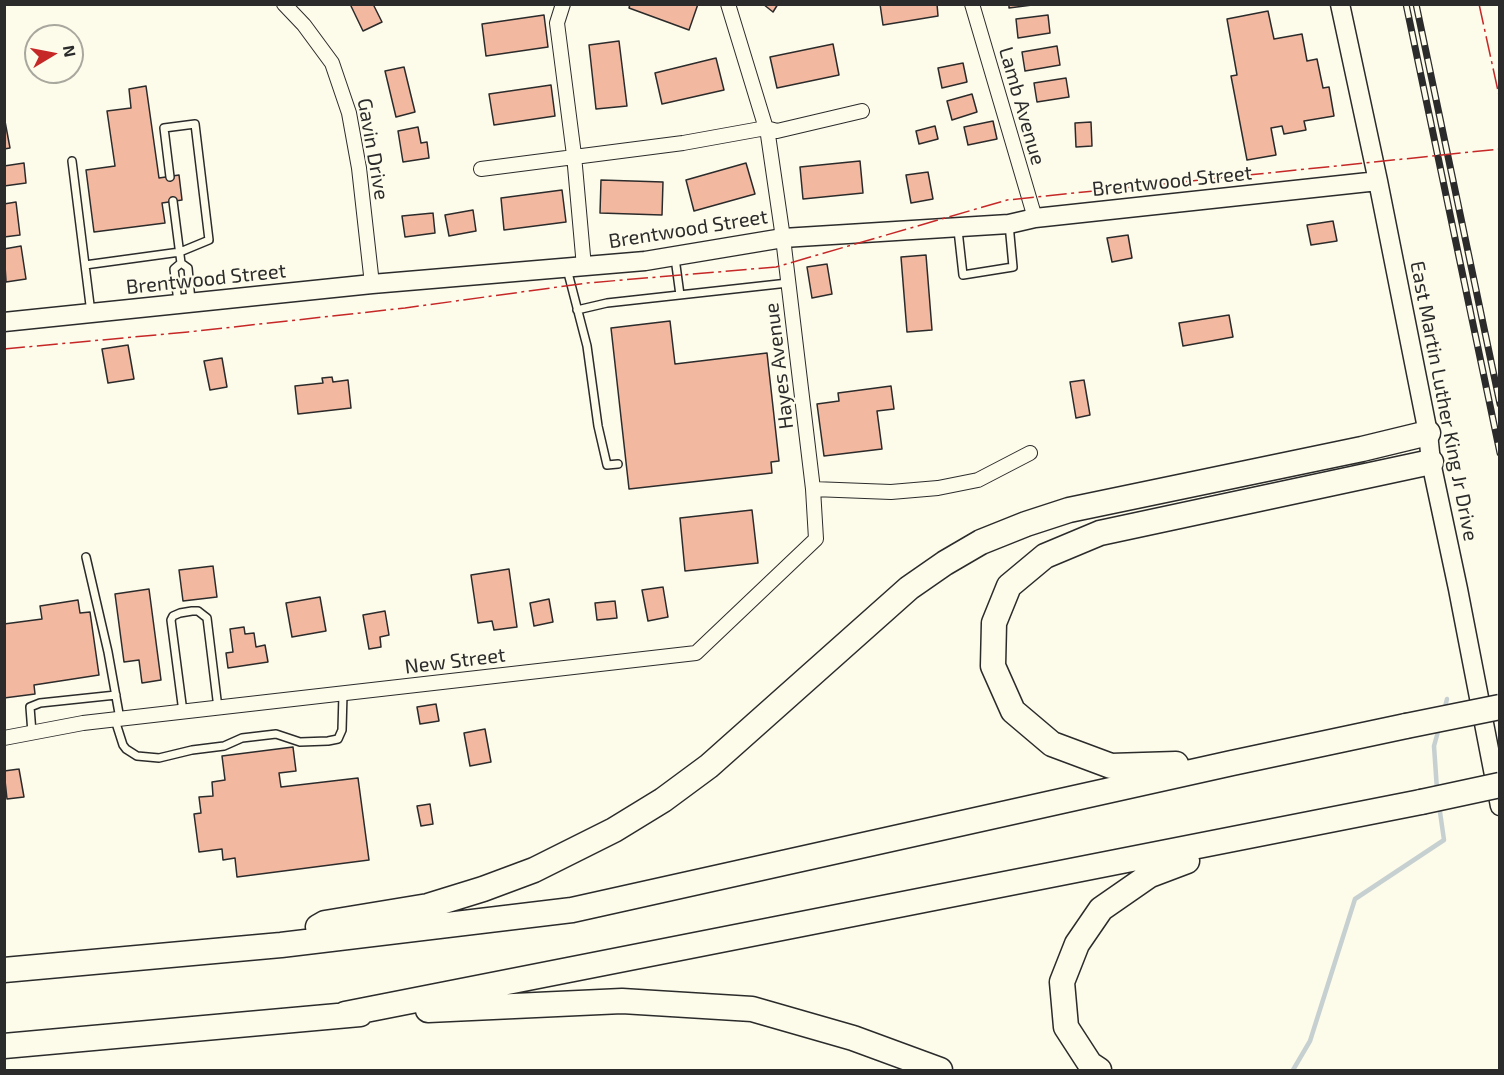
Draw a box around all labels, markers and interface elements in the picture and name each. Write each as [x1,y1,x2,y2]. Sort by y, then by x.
north arrow [24,24,84,84]
text: N [60,44,81,58]
street label: Lamb Avenue [994,44,1050,168]
street label: Gavin Drive [352,96,394,202]
street label: Brentwood Street [1091,161,1253,201]
street label: Brentwood Street [607,205,769,253]
street label: Brentwood Street [125,259,287,299]
street label: East Martin Luther King Jr Drive [1405,259,1483,543]
street label: Hayes Avenue [759,301,799,431]
street label: New Street [403,643,507,679]

